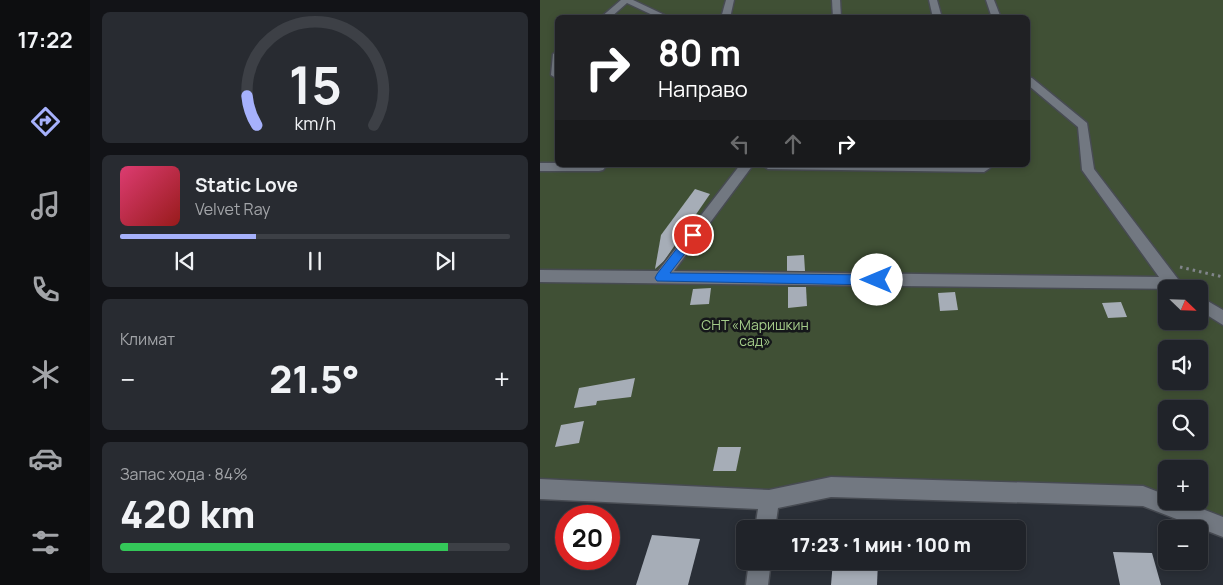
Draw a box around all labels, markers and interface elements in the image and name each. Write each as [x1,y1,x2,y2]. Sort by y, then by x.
text: 17:22 [17,25,73,55]
text: 80 m [658,29,741,77]
icon: right [575,35,640,100]
text: 15 [288,49,342,120]
text: Направо [658,74,748,104]
icon: directions [28,104,63,139]
text: km/h [294,111,336,135]
icon: left [726,130,754,158]
icon: ahead [779,130,807,158]
icon: right [832,130,860,158]
text: Static Love [195,172,298,198]
icon: music [28,188,63,223]
text: Velvet Ray [195,198,271,220]
pin [672,214,714,256]
icon: arrive [679,221,707,249]
icon: previous [171,247,199,275]
icon: pause [301,247,329,275]
icon: next [431,247,459,275]
position arrow [850,253,902,305]
icon: phone [28,272,63,307]
north arrow [1158,280,1208,330]
map controls [1158,280,1208,570]
park label: СНТ «Маришкин сад» [701,315,809,350]
text: Климат [120,328,175,350]
button: sound [1158,340,1208,390]
text: 21.5° [269,352,360,404]
icon: climate [28,357,63,392]
text: − [120,360,135,398]
text: + [494,360,510,398]
button: search [1158,400,1208,450]
icon: car [28,441,63,476]
button: + [1158,460,1208,510]
text: Запас хода · 84% [120,463,248,485]
text: 420 km [120,487,255,539]
speed limit sign: 20 [555,505,620,570]
button: − [1158,520,1208,570]
icon: filters [28,525,63,560]
text: 17:23 · 1 мин · 100 m [791,532,971,558]

